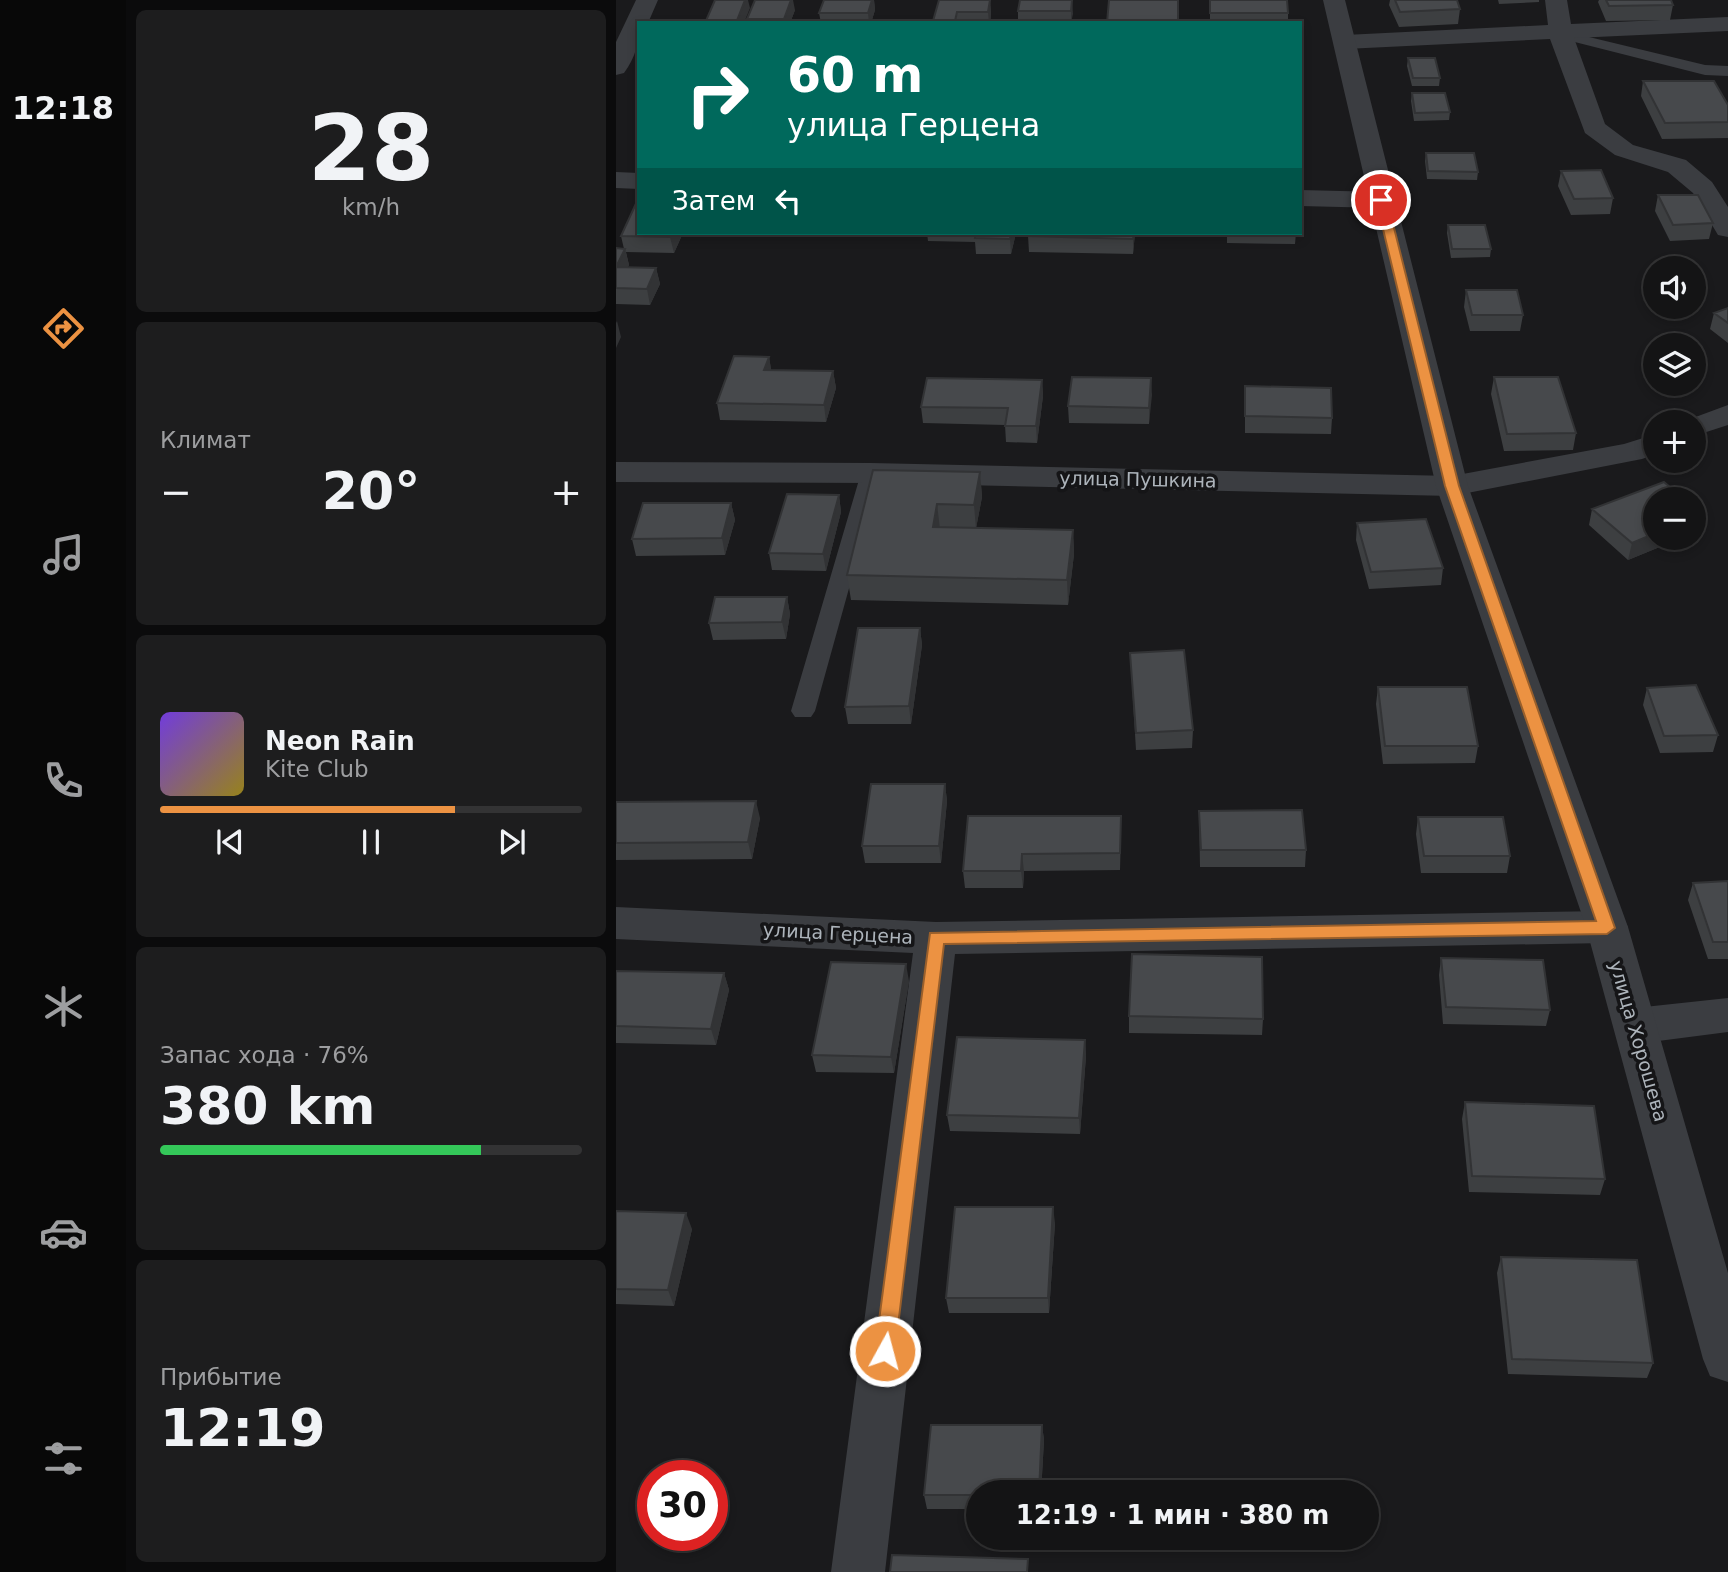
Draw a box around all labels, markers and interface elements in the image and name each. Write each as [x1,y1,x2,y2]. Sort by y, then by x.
text: 60 m [787,47,923,104]
icon: right [672,49,763,140]
text: 12:18 [12,89,114,127]
text: 28 [308,96,434,201]
text: улица Герцена [787,106,1040,144]
pin [1351,170,1411,230]
icon: arrive [1362,181,1400,219]
icon: left [769,182,807,220]
text: Затем [672,186,755,216]
text: km/h [342,194,400,220]
map controls [1643,256,1706,550]
button: sound [1643,256,1706,319]
icon: directions [39,304,88,353]
button: layers [1643,333,1706,396]
button: + [1643,410,1706,473]
text: Климат [160,427,251,453]
text: 20° [322,461,420,521]
street label: улица Пушкина [1059,467,1217,491]
text: − [160,470,192,514]
text: + [550,470,582,514]
button: − [1643,487,1706,550]
icon: music [39,530,88,579]
text: Neon Rain [265,726,415,756]
icon: phone [39,756,88,805]
text: Kite Club [265,756,369,782]
icon: previous [211,823,249,861]
icon: pause [352,823,390,861]
icon: next [493,823,531,861]
street label: улица Герцена [762,918,914,948]
street label: улица Хорошева [1605,958,1673,1124]
icon: climate [39,982,88,1031]
text: Запас хода · 76% [160,1042,369,1068]
text: 380 km [160,1076,375,1136]
icon: car [39,1208,88,1257]
position arrow [848,1314,922,1388]
text: Прибытие [160,1364,282,1390]
text: 12:19 [160,1398,326,1458]
icon: filters [39,1434,88,1483]
speed limit sign: 30 [637,1460,728,1551]
text: 12:19 · 1 мин · 380 m [1016,1500,1329,1530]

